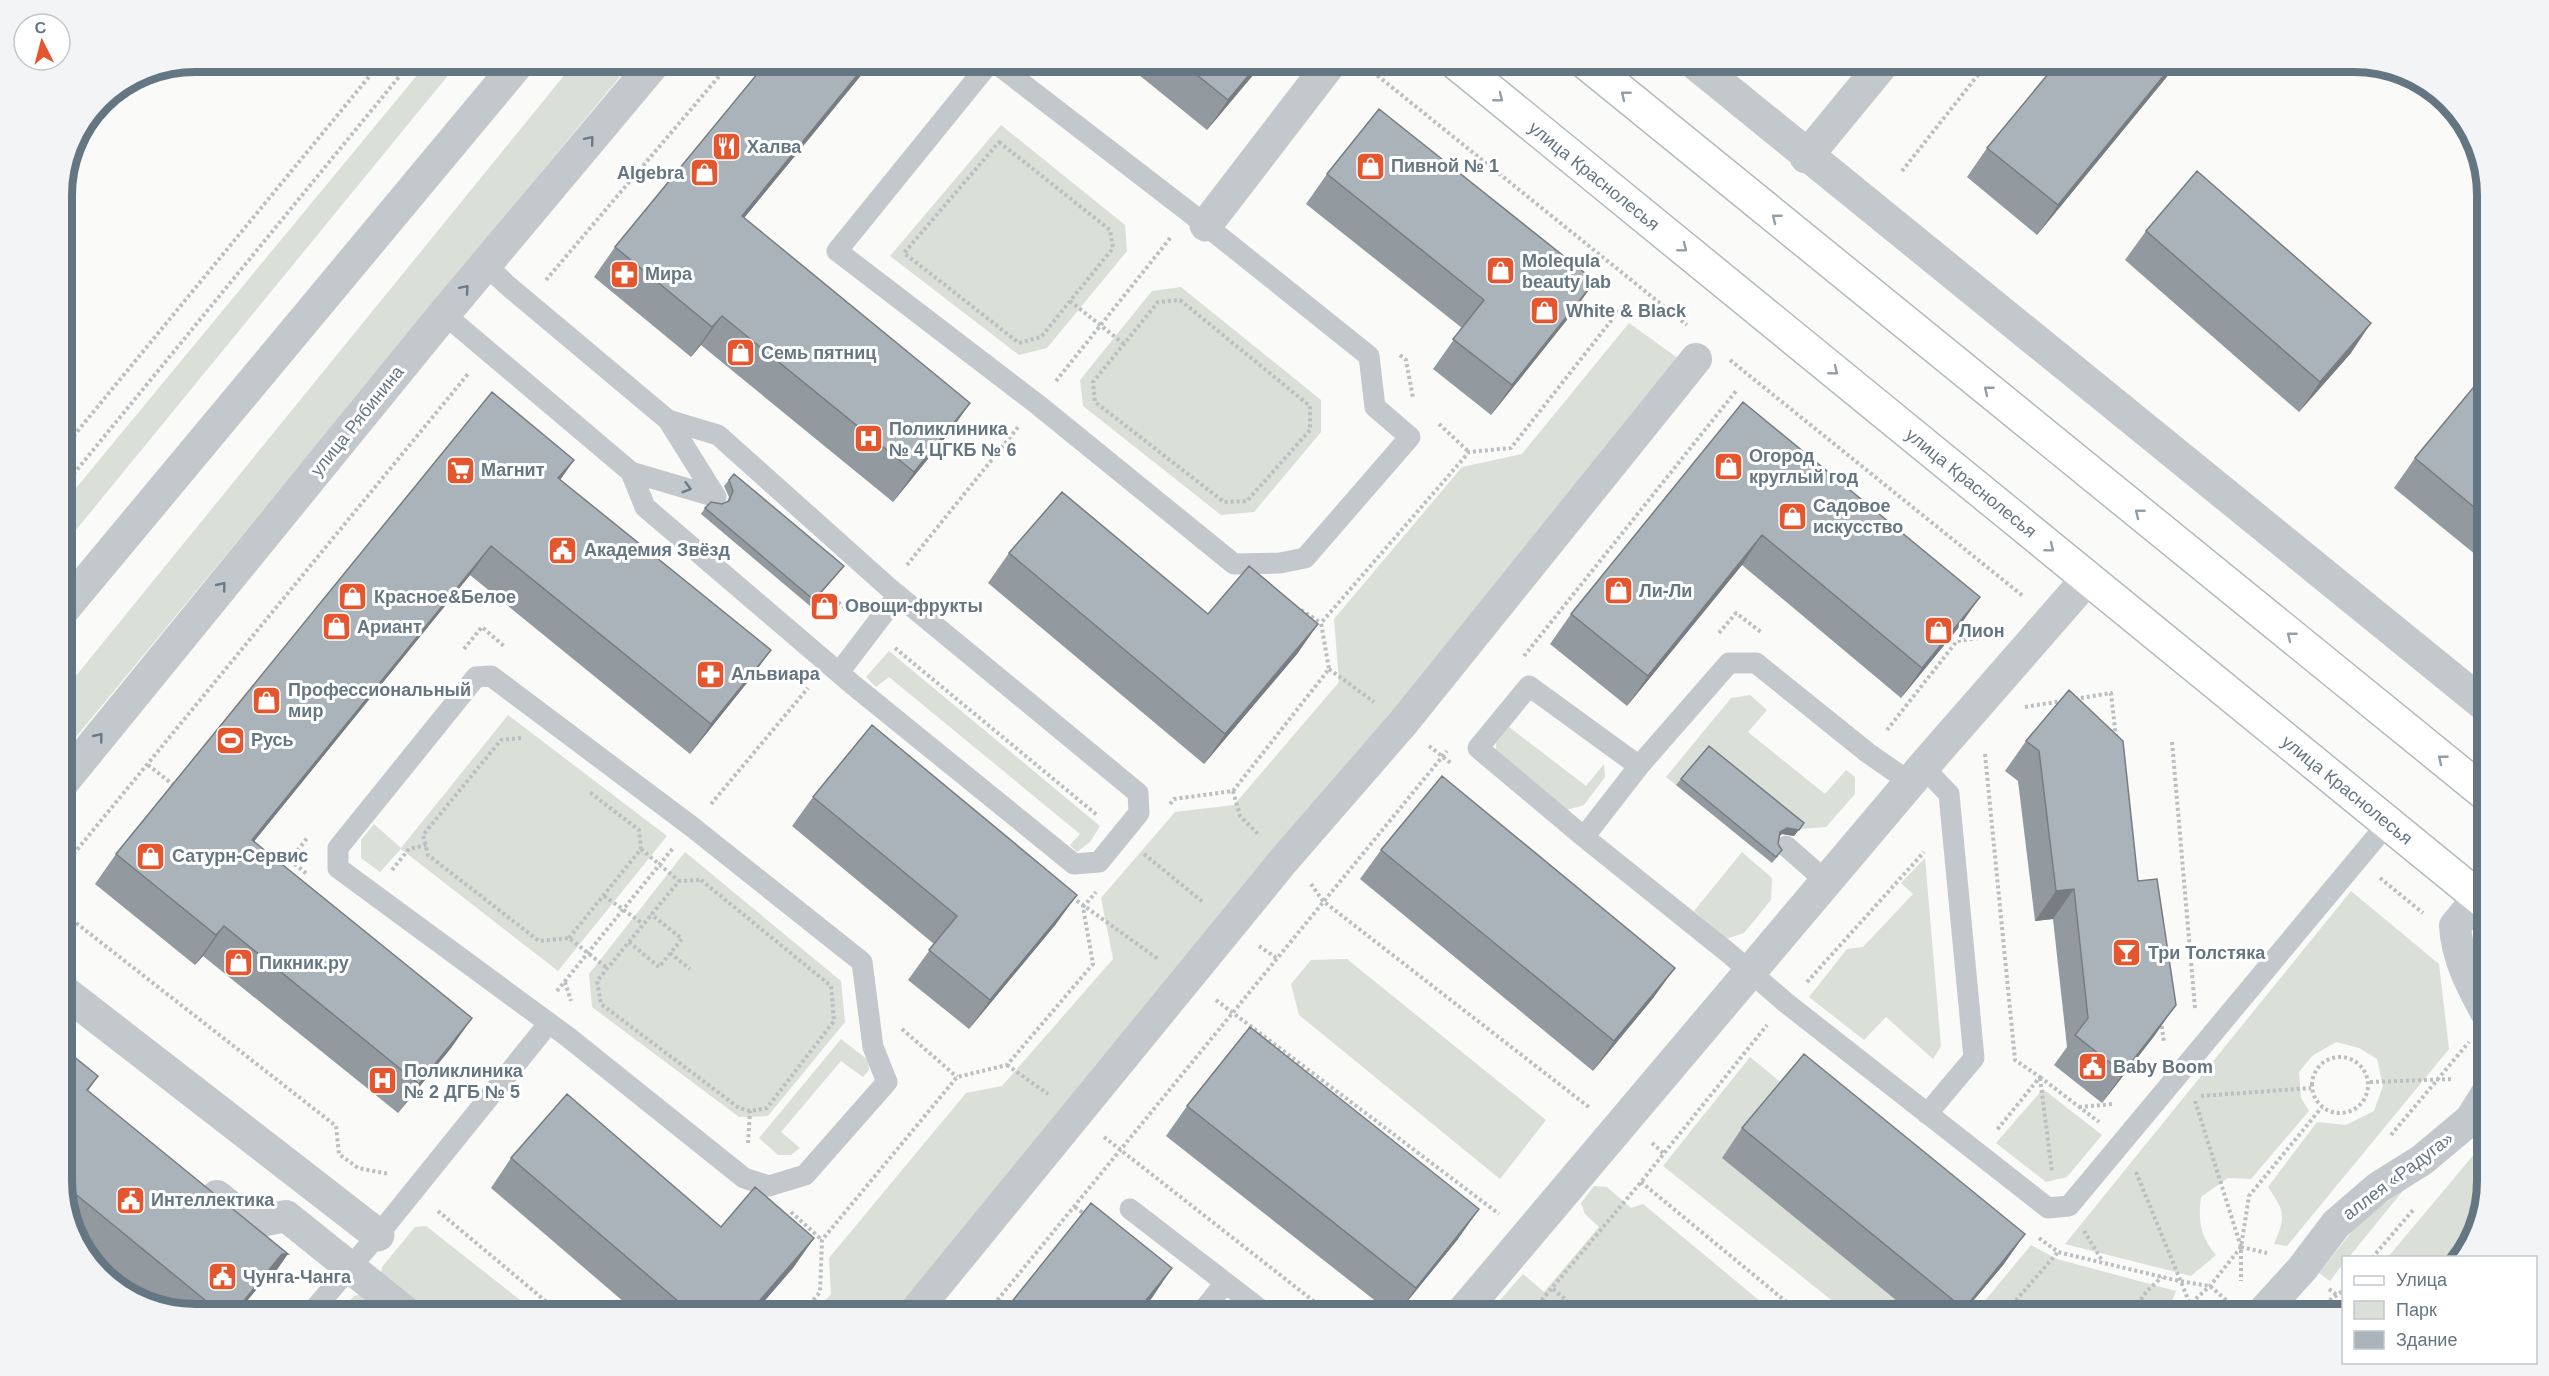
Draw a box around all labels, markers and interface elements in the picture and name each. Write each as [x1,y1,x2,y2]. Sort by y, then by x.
north arrow [12,12,72,72]
text: С [34,18,48,37]
one-way arrow [1492,91,1503,102]
one-way arrow [1621,91,1632,102]
street label: улица Краснолесья [1525,117,1663,235]
restaurant icon: Халва [710,131,742,163]
one-way arrow [583,136,594,147]
place label: Халва [747,137,802,157]
shop icon: Пивной № 1 [1354,150,1386,182]
place label: Пивной № 1 [1391,156,1499,176]
shop icon: Algebra [689,157,721,189]
place label: Algebra [617,163,685,183]
one-way arrow [1772,214,1783,225]
one-way arrow [1676,241,1687,252]
place label: Molequla beauty lab [1522,251,1611,292]
shop icon: Molequla beauty lab [1485,255,1517,287]
pharmacy icon: Мира [608,258,640,290]
place label: Мира [645,264,693,284]
one-way arrow [458,285,469,296]
shop icon: White & Black [1529,295,1561,327]
place label: White & Black [1566,301,1687,321]
shop icon: Семь пятниц [724,337,756,369]
place label: Семь пятниц [761,343,876,363]
street label: улица Рябинина [306,361,408,480]
one-way arrow [1827,364,1838,375]
one-way arrow [1984,386,1995,397]
place label: Поликлиника № 4 ЦГКБ № 6 [889,419,1016,460]
hospital icon: Поликлиника № 4 ЦГКБ № 6 [852,423,884,455]
street label: улица Краснолесья [1902,424,2040,542]
place label: Огород круглый год [1749,446,1859,487]
shop icon: Огород круглый год [1712,450,1744,482]
supermarket icon: Магнит [444,454,476,486]
place label: Магнит [481,460,545,480]
one-way arrow [681,481,692,493]
place label: Садовое искусство [1813,496,1903,537]
shop icon: Садовое искусство [1776,500,1808,532]
one-way arrow [2135,509,2146,520]
public building icon: Академия Звёзд [547,534,579,566]
place label: Академия Звёзд [584,540,730,560]
one-way arrow [2043,540,2054,551]
shop icon: Ли-Ли [1602,575,1634,607]
shop icon: Красное&Белое [337,581,369,613]
place label: Ли-Ли [1639,581,1692,601]
one-way arrow [215,582,226,593]
place label: Красное&Белое [374,587,516,607]
shop icon: Овощи-фрукты [808,590,840,622]
place label: Овощи-фрукты [845,596,983,616]
shop icon: Ариант [320,611,352,643]
shop icon: Лион [1922,615,1954,647]
place label: Ариант [357,617,422,637]
place label: Лион [1959,621,2005,641]
one-way arrow [2286,632,2297,643]
pharmacy icon: Альвиара [694,658,726,690]
place label: Альвиара [731,664,821,684]
place label: Профессиональный мир [288,680,471,721]
shop icon: Профессиональный мир [251,684,283,716]
sports icon: Русь [214,724,246,756]
place label: Русь [251,730,294,750]
street label: улица Краснолесья [2278,731,2416,849]
one-way arrow [91,733,102,744]
one-way arrow [2438,755,2449,766]
shop icon: Сатурн-Сервис [135,840,167,872]
place label: Сатурн-Сервис [172,846,308,866]
bar icon: Три Толстяка [2111,937,2143,969]
place label: Три Толстяка [2148,943,2266,963]
shop icon: Пикник.ру [222,947,254,979]
place label: Пикник.ру [259,953,349,973]
public building icon: Baby Boom [2076,1051,2108,1083]
place label: Baby Boom [2113,1057,2213,1077]
place label: Поликлиника № 2 ДГБ № 5 [404,1061,524,1102]
hospital icon: Поликлиника № 2 ДГБ № 5 [367,1065,399,1097]
street label: аллея «Радуга» [2339,1128,2457,1224]
public building icon: Интеллектика [114,1184,146,1216]
place label: Интеллектика [151,1190,275,1210]
legend [2342,1256,2537,1364]
public building icon: Чунга-Чанга [206,1261,238,1293]
place label: Чунга-Чанга [243,1267,352,1287]
text: Улица [2396,1270,2448,1290]
text: Парк [2396,1300,2437,1320]
text: Здание [2396,1330,2457,1350]

